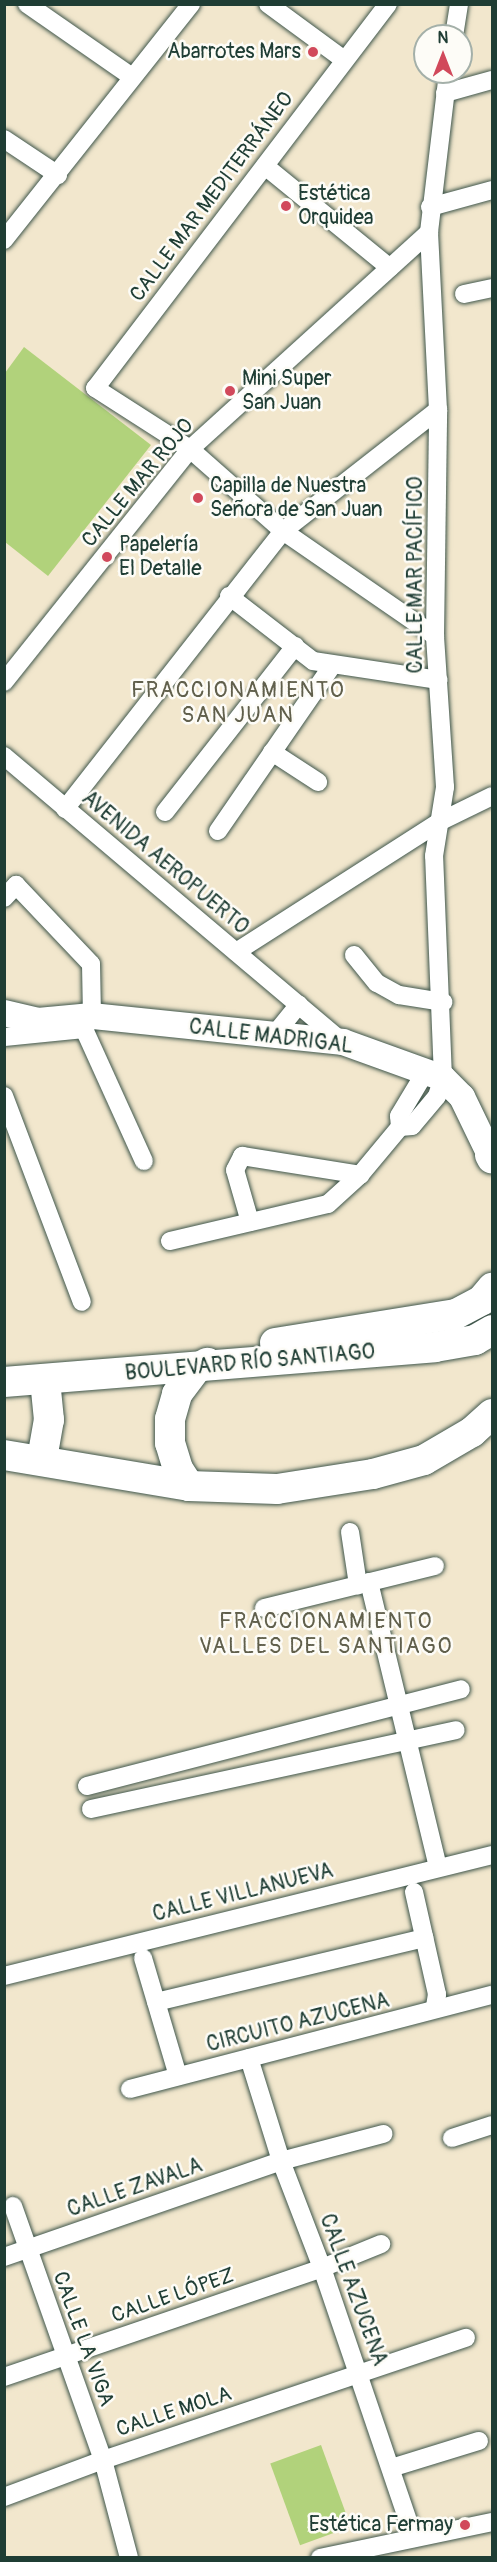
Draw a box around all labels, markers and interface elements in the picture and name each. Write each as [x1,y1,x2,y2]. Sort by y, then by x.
north arrow [413,24,473,84]
text: N [438,28,448,48]
place label: Abarrotes Mars [167,39,301,65]
marker: Abarrotes Mars [306,45,320,59]
street label: CALLE MAR MEDITERRÁNEO [125,87,299,307]
place label: Estética Orquidea [298,181,374,231]
marker: Estética Orquidea [279,199,293,213]
place label: Mini Super San Juan [242,366,331,416]
marker: Mini Super San Juan [223,384,237,398]
street label: CALLE MAR ROJO [77,414,199,552]
place label: Capilla de Nuestra Señora de San Juan [210,473,383,523]
street label: CALLE MAR PACÍFICO [403,476,429,674]
marker: Capilla de Nuestra Señora de San Juan [191,491,205,505]
place label: Papelería El Detalle [119,532,202,582]
marker: Papelería El Detalle [100,550,114,564]
district label: FRACCIONAMIENTO SAN JUAN [131,677,345,728]
street label: AVENIDA AEROPUERTO [77,786,253,940]
street label: CALLE MADRIGAL [188,1014,354,1060]
street label: BOULEVARD RÍO SANTIAGO [124,1340,376,1386]
district label: FRACCIONAMIENTO VALLES DEL SANTIAGO [199,1608,453,1660]
street label: CALLE VILLANUEVA [150,1858,336,1928]
street label: CIRCUITO AZUCENA [204,1988,392,2058]
street label: CALLE ZAVALA [64,2153,206,2223]
street label: CALLE AZUCENA [314,2211,392,2369]
street label: CALLE LÓPEZ [108,2263,238,2329]
street label: CALLE LA VIGA [47,2268,119,2410]
street label: CALLE MOLA [113,2382,235,2442]
place label: Estética Fermay [309,2512,453,2538]
marker: Estética Fermay [458,2518,472,2532]

